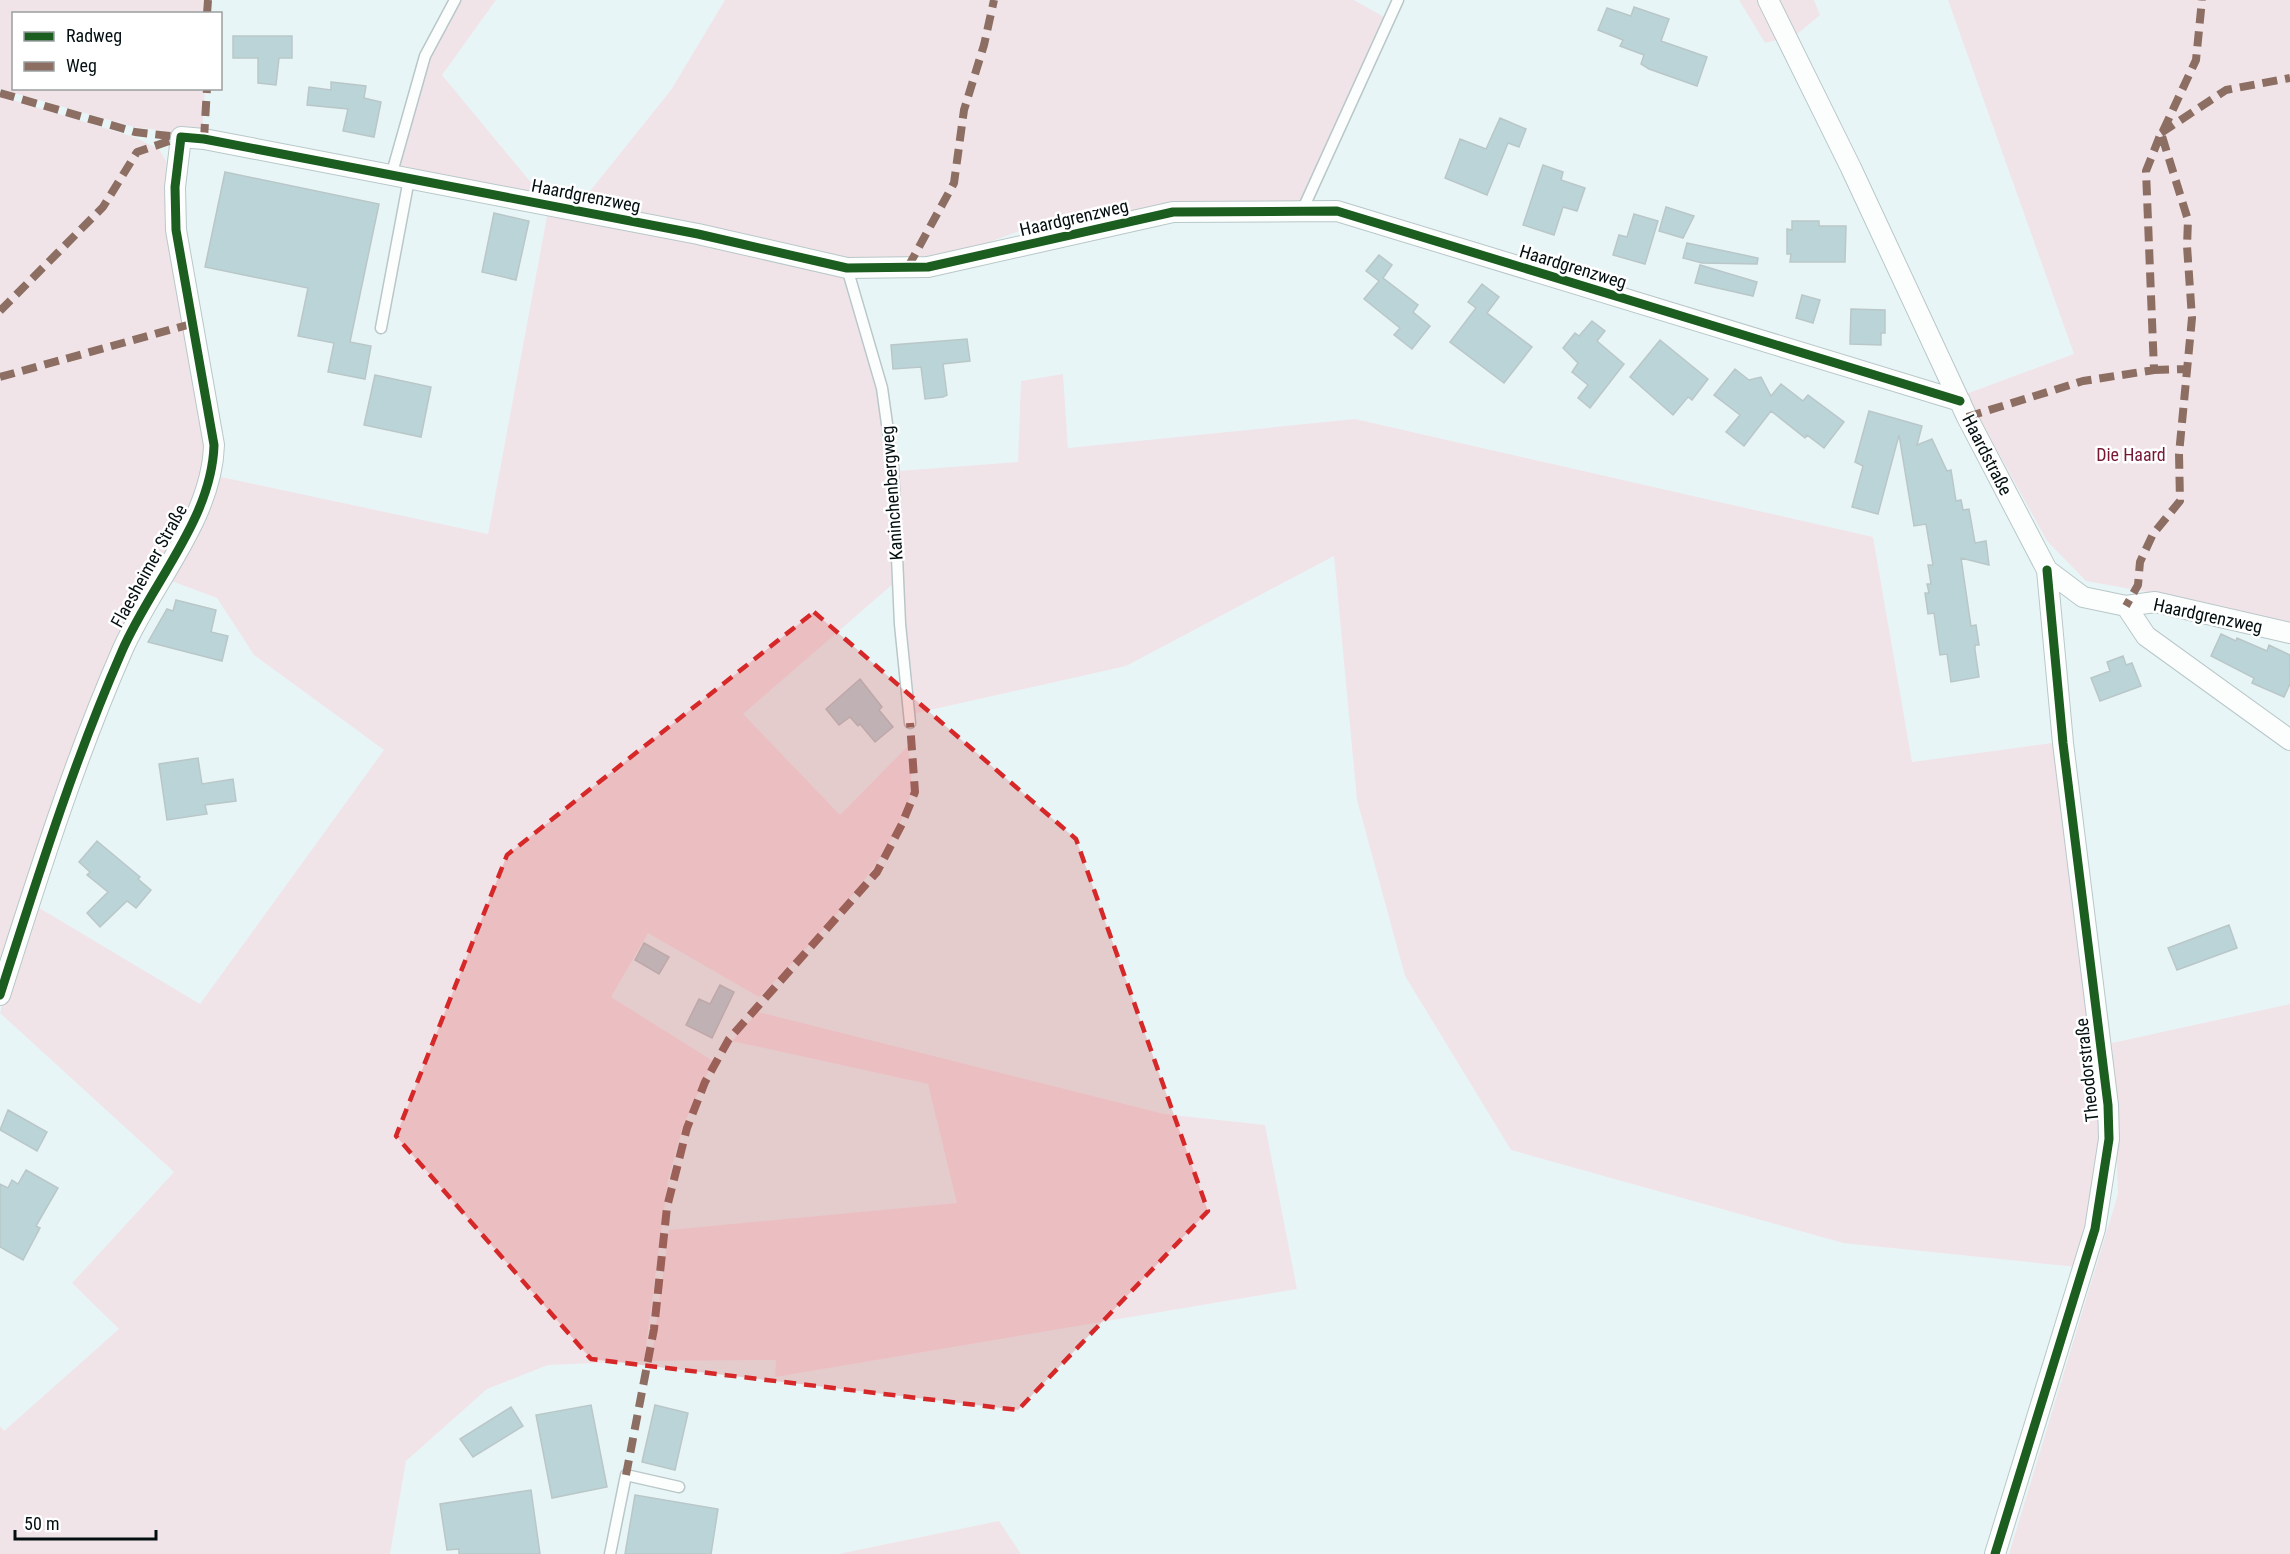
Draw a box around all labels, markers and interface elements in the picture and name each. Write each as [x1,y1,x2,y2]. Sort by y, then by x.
legend [12,12,222,90]
text: Radweg [66,25,122,46]
text: Weg [66,55,97,76]
street label: Haardgrenzweg [530,175,643,216]
street label: Haardgrenzweg [1017,195,1130,240]
street label: Haardgrenzweg [1517,240,1629,293]
street label: Haardstraße [1958,411,2017,499]
street label: Kaninchenbergweg [876,425,907,561]
park label: Die Haard [2096,444,2166,465]
street label: Flaesheimer Straße [106,501,191,631]
street label: Haardgrenzweg [2152,594,2265,637]
street label: Theodorstraße [2071,1017,2102,1123]
scale bar [15,1503,156,1541]
text: 50 m [24,1513,59,1534]

